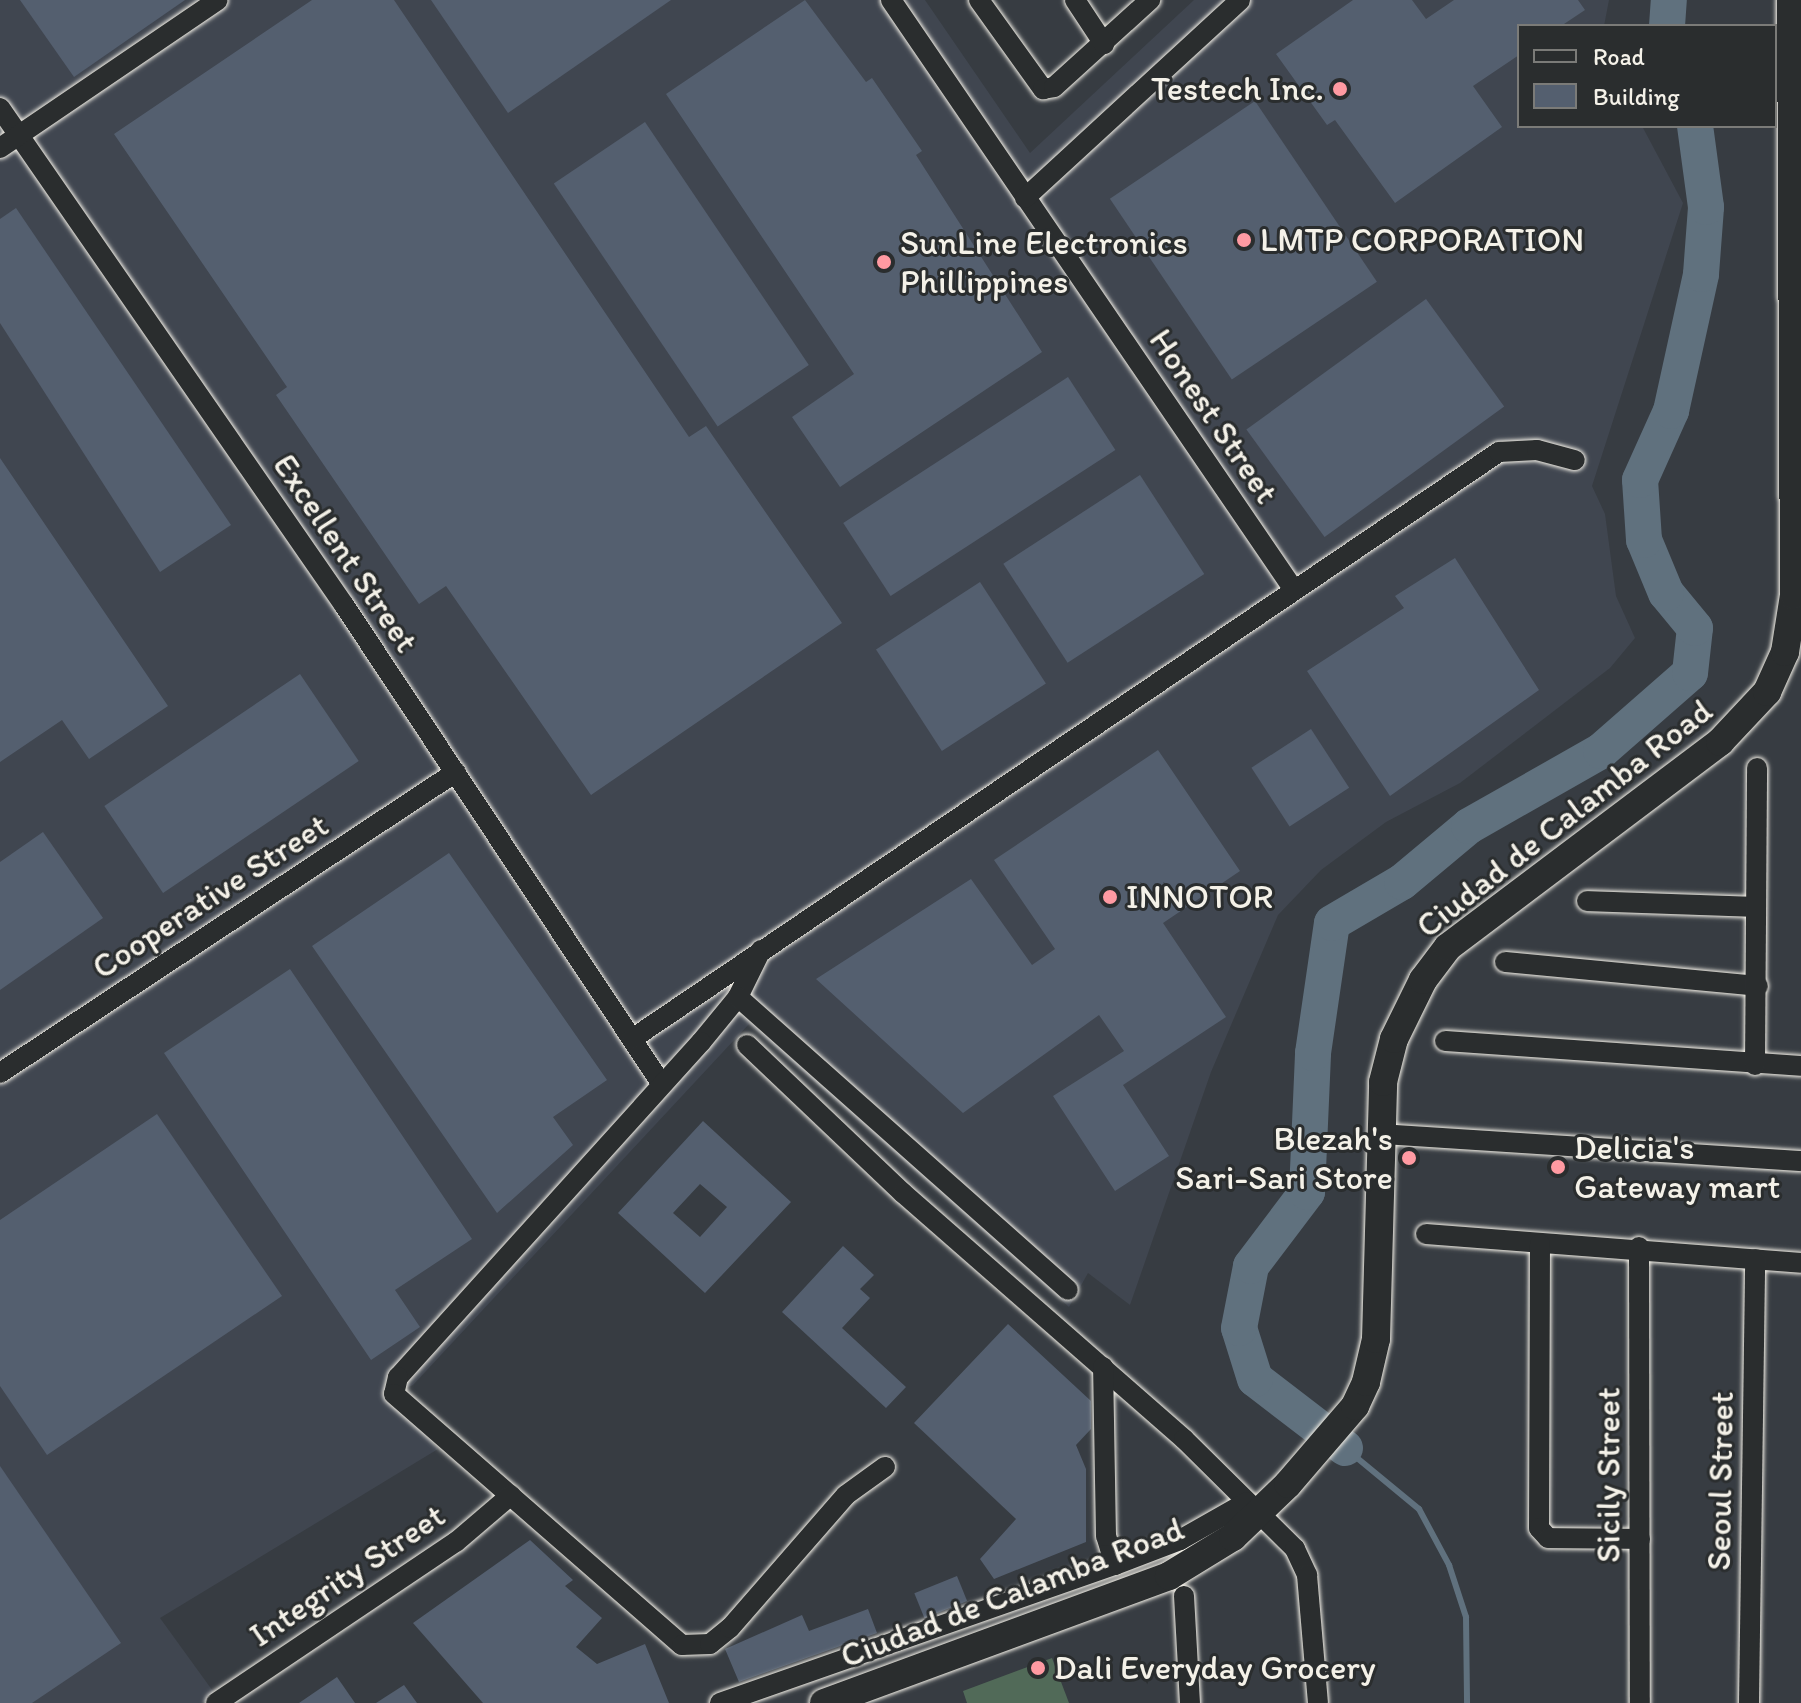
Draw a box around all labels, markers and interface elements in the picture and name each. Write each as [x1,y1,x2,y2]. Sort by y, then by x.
legend [1517,24,1777,128]
text: Road [1593,42,1645,71]
place label: Testech Inc. [1150,69,1324,109]
marker: Testech Inc. [1331,80,1349,98]
text: Building [1593,82,1680,111]
place label: LMTP CORPORATION [1260,220,1584,260]
place label: SunLine Electronics Phillippines [900,222,1187,302]
marker: LMTP CORPORATION [1235,231,1253,249]
marker: SunLine Electronics Phillippines [875,253,893,271]
street label: Honest Street [1141,321,1287,511]
street label: Excellent Street [265,446,427,660]
street label: Ciudad de Calamba Road [1408,690,1720,946]
street label: Cooperative Street [85,805,335,987]
place label: INNOTOR [1126,877,1273,917]
marker: INNOTOR [1101,888,1119,906]
place label: Blezah's Sari-Sari Store [1176,1118,1393,1198]
place label: Delicia's Gateway mart [1574,1127,1780,1206]
marker: Blezah's Sari-Sari Store [1400,1149,1418,1167]
marker: Delicia's Gateway mart [1549,1158,1567,1176]
street label: Sicily Street [1588,1387,1628,1563]
street label: Seoul Street [1698,1391,1742,1571]
street label: Integrity Street [242,1495,452,1655]
street label: Ciudad de Calamba Road [835,1508,1189,1676]
place label: Dali Everyday Grocery [1054,1648,1374,1688]
marker: Dali Everyday Grocery [1029,1659,1047,1677]

